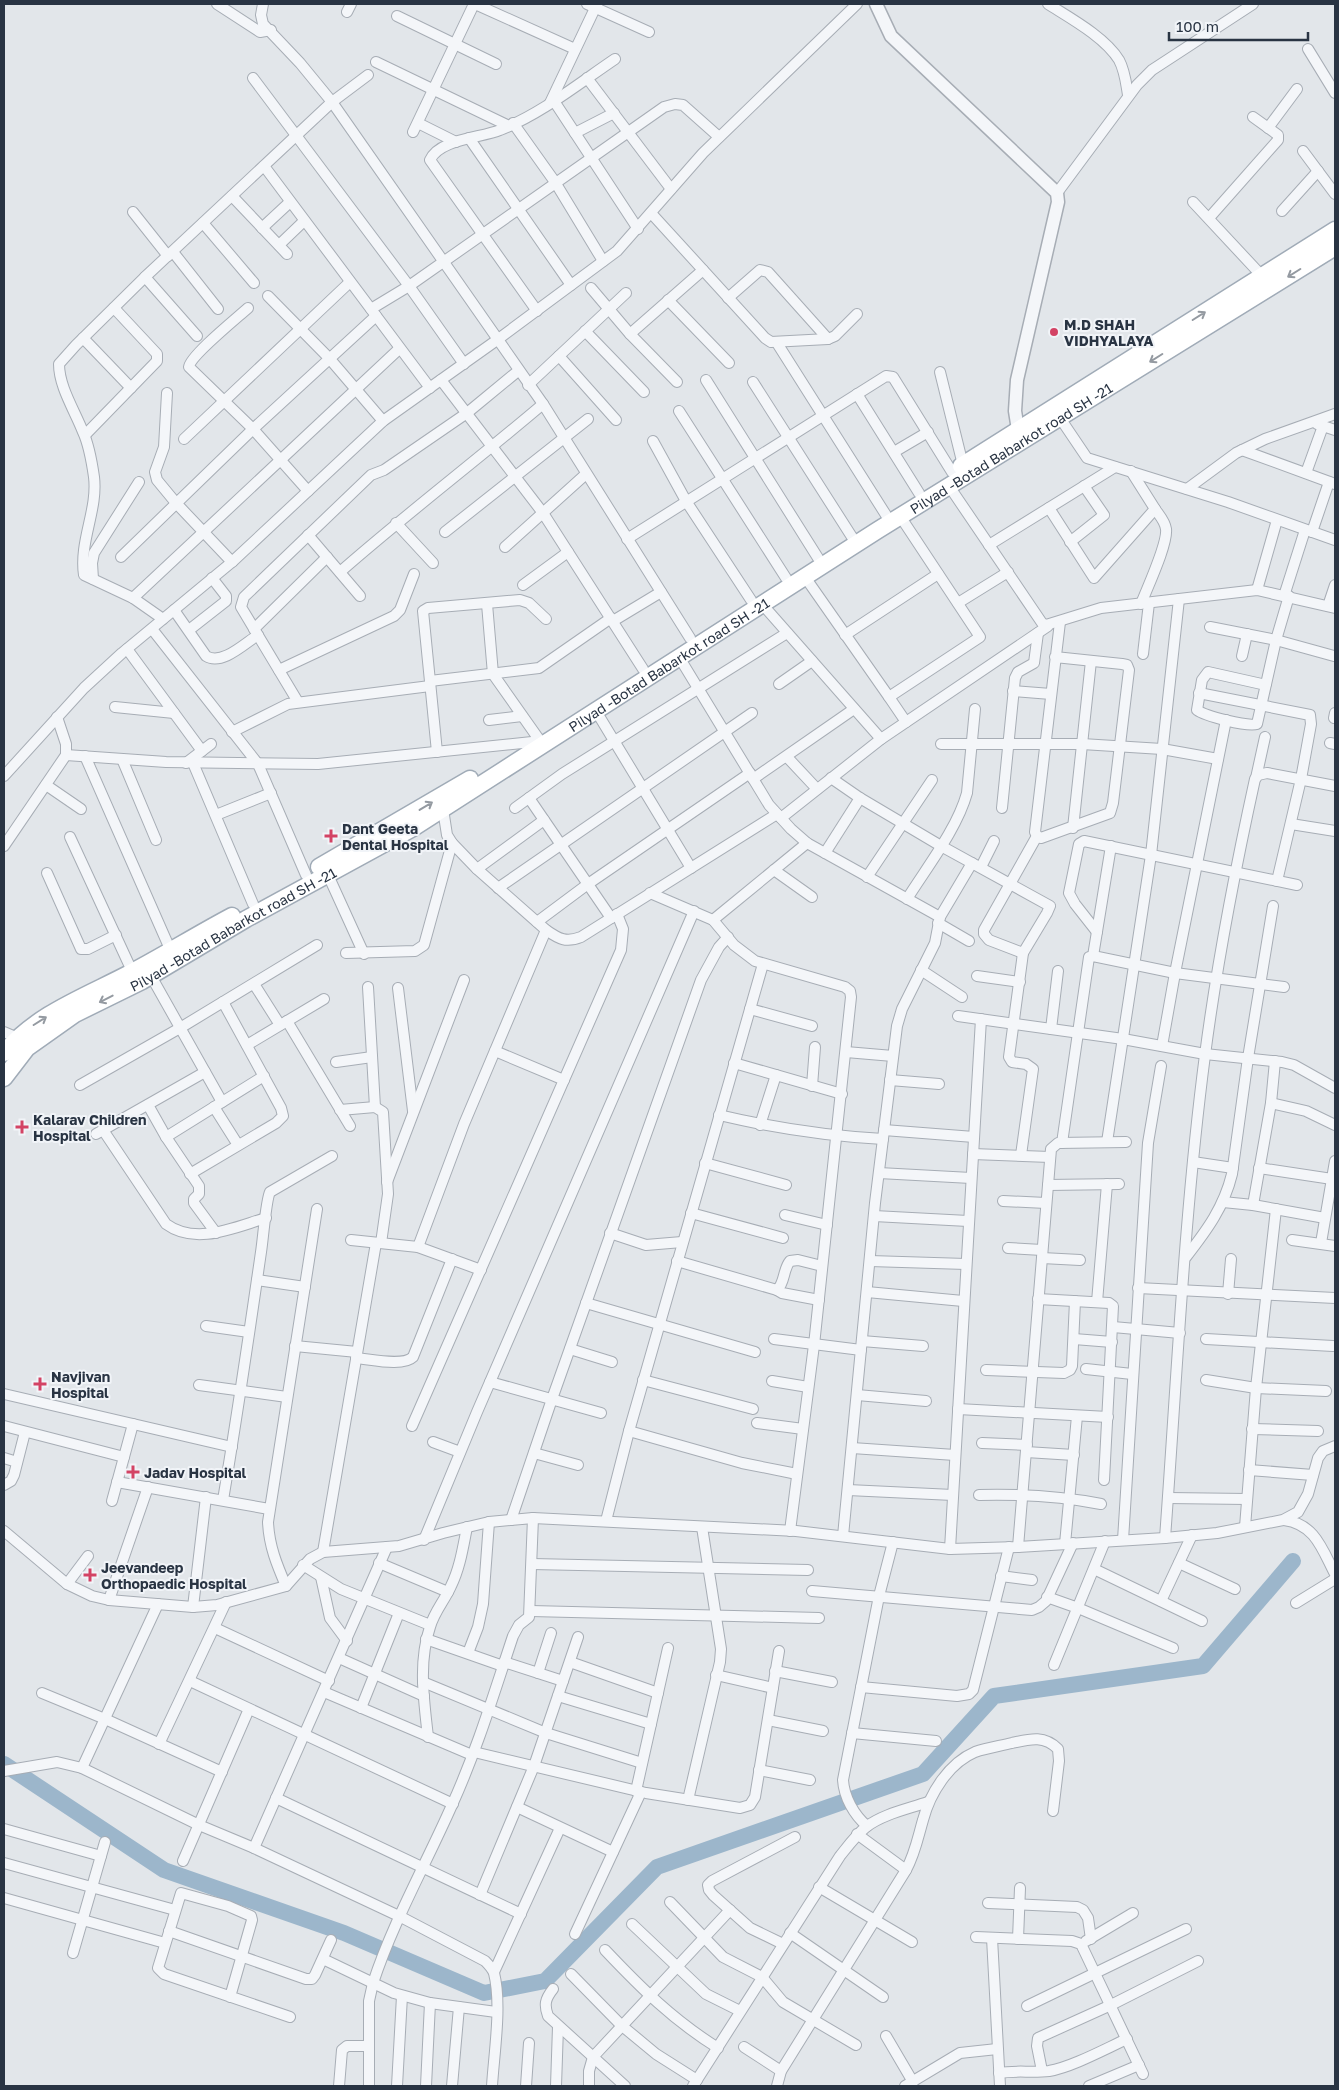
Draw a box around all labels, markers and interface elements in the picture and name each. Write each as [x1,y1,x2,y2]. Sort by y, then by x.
scale bar [1169,10,1308,42]
text: 100 m [1176,17,1219,35]
one-way arrow [1288,268,1302,278]
one-way arrow [1192,310,1206,321]
place label: M.D SHAH VIDHYALAYA [1064,316,1154,349]
marker: M.D SHAH VIDHYALAYA [1048,326,1060,338]
one-way arrow [1149,354,1163,364]
street label: Pilyad -Botad Babarkot road SH -21 [906,379,1115,517]
street label: Pilyad -Botad Babarkot road SH -21 [565,594,772,735]
one-way arrow [419,800,433,810]
place label: Dant Geeta Dental Hospital [342,820,449,853]
marker: Dant Geeta Dental Hospital [324,829,338,843]
street label: Pilyad -Botad Babarkot road SH -21 [127,863,339,994]
one-way arrow [99,995,114,1004]
one-way arrow [32,1015,46,1025]
place label: Kalarav Children Hospital [33,1111,146,1144]
marker: Kalarav Children Hospital [15,1120,29,1134]
place label: Navjivan Hospital [51,1368,110,1401]
marker: Navjivan Hospital [33,1377,47,1391]
place label: Jadav Hospital [144,1464,247,1481]
marker: Jadav Hospital [126,1465,140,1479]
place label: Jeevandeep Orthopaedic Hospital [101,1559,247,1592]
marker: Jeevandeep Orthopaedic Hospital [83,1568,97,1582]

